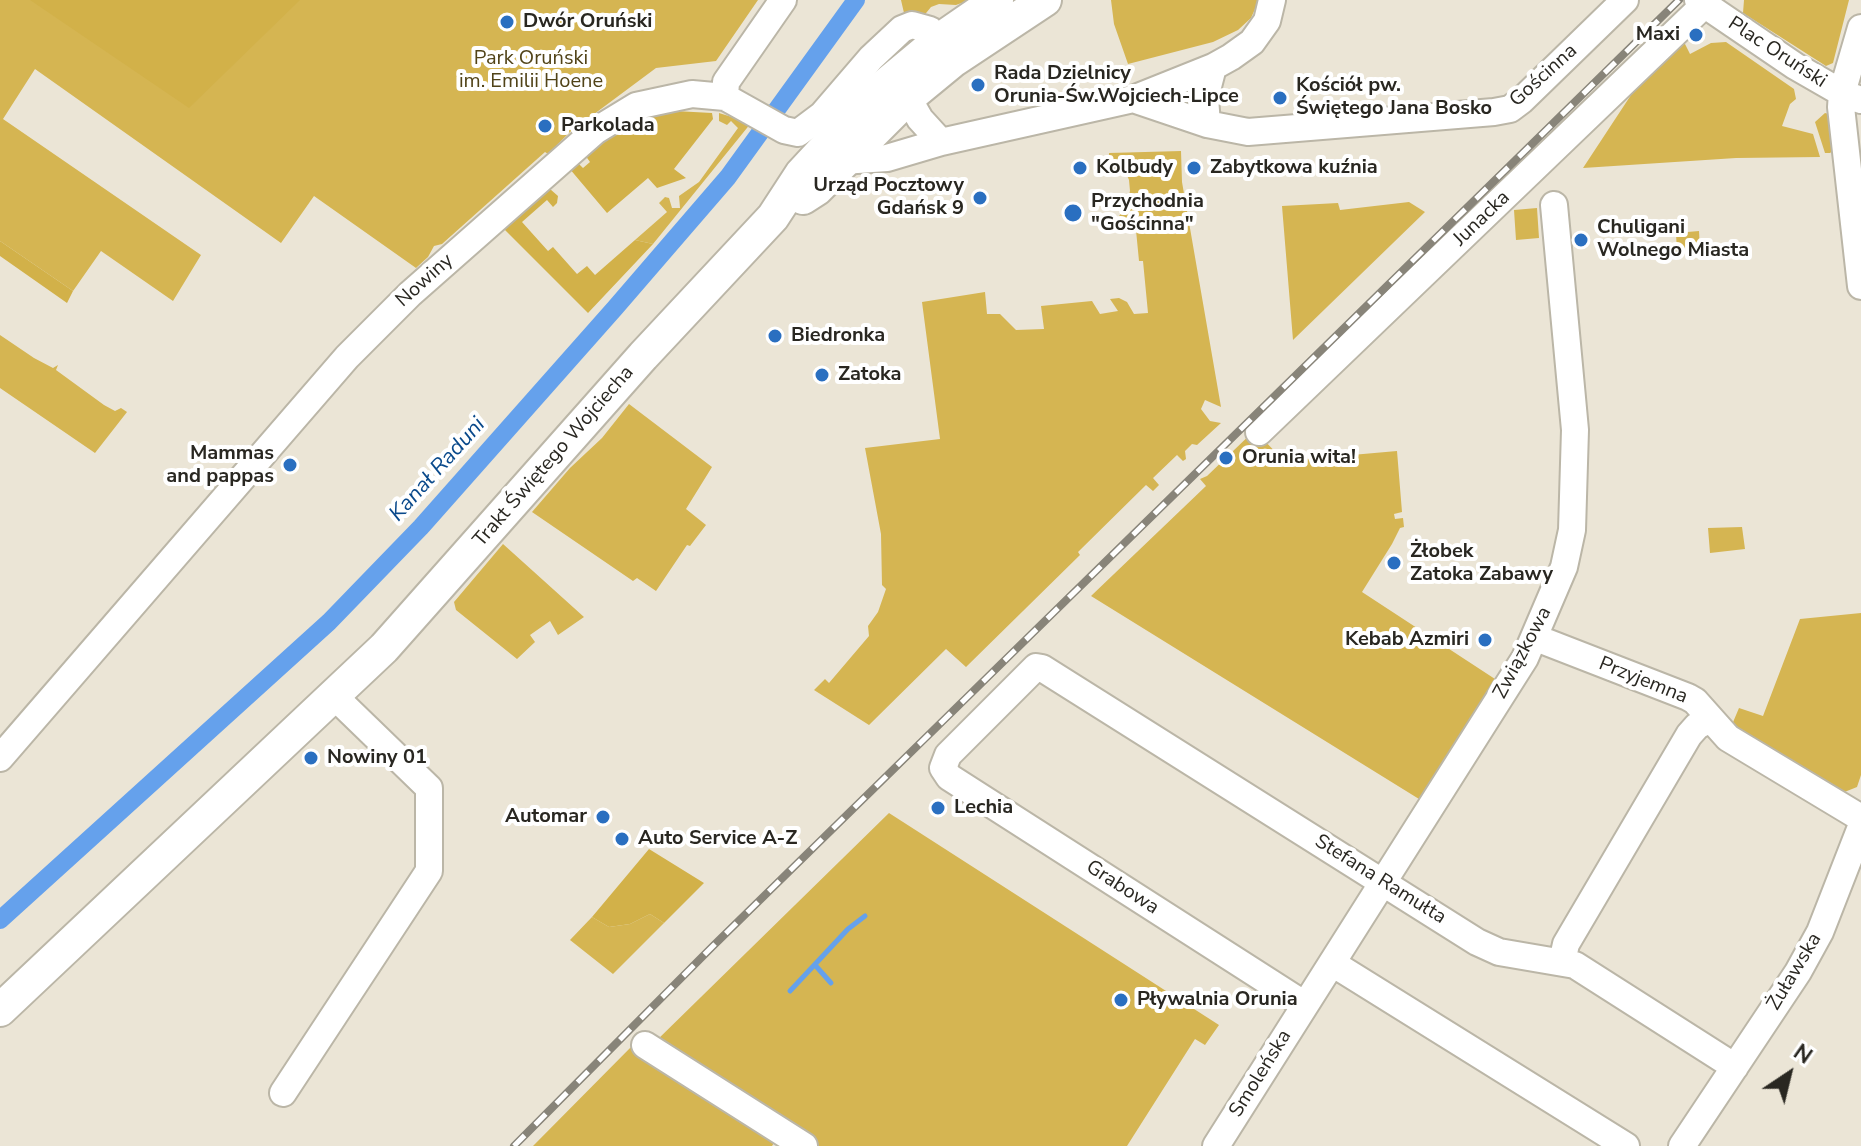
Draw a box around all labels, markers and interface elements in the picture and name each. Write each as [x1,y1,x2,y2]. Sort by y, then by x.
place label: Dwór Oruński [523,10,652,34]
street label: Plac Oruński [1723,12,1831,94]
marker: Dwór Oruński [498,13,516,31]
place label: Maxi [1636,23,1680,47]
marker: Maxi [1687,26,1705,44]
street label: Gościnna [1505,39,1583,113]
park label: Park Oruński im. Emilii Hoene [459,47,603,94]
place label: Rada Dzielnicy Orunia-Św.Wojciech-Lipce [994,62,1239,109]
place label: Kościół pw. Świętego Jana Bosko [1296,74,1492,121]
marker: Rada Dzielnicy Orunia-Św.Wojciech-Lipce [969,76,987,94]
marker: Kościół pw. Świętego Jana Bosko [1271,89,1289,107]
place label: Parkolada [561,114,655,138]
marker: Parkolada [536,117,554,135]
place label: Kolbudy [1096,156,1173,180]
place label: Zabytkowa kuźnia [1210,156,1378,180]
marker: Kolbudy [1071,159,1089,177]
marker: Zabytkowa kuźnia [1185,159,1203,177]
place label: Urząd Pocztowy Gdańsk 9 [813,174,964,221]
street label: Junacka [1449,186,1515,252]
marker: Urząd Pocztowy Gdańsk 9 [971,189,989,207]
place label: Przychodnia "Gościnna" [1091,190,1204,237]
marker: Przychodnia "Gościnna" [1062,202,1084,224]
place label: Chuligani Wolnego Miasta [1597,216,1749,263]
marker: Chuligani Wolnego Miasta [1572,231,1590,249]
street label: Nowiny [391,249,459,313]
place label: Biedronka [791,324,885,348]
marker: Biedronka [766,327,784,345]
street label: Trakt Świętego Wojciecha [469,361,639,553]
place label: Zatoka [838,363,901,387]
marker: Zatoka [813,366,831,384]
water label: Kanał Raduni [384,413,492,527]
place label: Mammas and pappas [166,442,274,489]
place label: Orunia wita! [1242,446,1356,470]
marker: Orunia wita! [1217,449,1235,467]
marker: Mammas and pappas [281,456,299,474]
place label: Żłobek Zatoka Zabawy [1410,540,1553,587]
marker: Żłobek Zatoka Zabawy [1385,554,1403,572]
street label: Związkowa [1489,603,1557,703]
place label: Kebab Azmiri [1345,628,1469,652]
marker: Kebab Azmiri [1476,631,1494,649]
street label: Przyjemna [1595,652,1691,710]
place label: Nowiny 01 [327,746,427,770]
marker: Nowiny 01 [302,749,320,767]
place label: Lechia [954,796,1013,820]
marker: Lechia [929,799,947,817]
place label: Automar [505,805,587,829]
marker: Automar [594,808,612,826]
place label: Auto Service A-Z [638,827,797,851]
marker: Auto Service A-Z [613,830,631,848]
street label: Stefana Ramułta [1310,830,1450,930]
street label: Grabowa [1081,856,1163,920]
street label: Żuławska [1763,929,1827,1015]
place label: Pływalnia Orunia [1137,988,1298,1012]
marker: Pływalnia Orunia [1112,991,1130,1009]
street label: Smoleńska [1225,1026,1297,1122]
north arrow [1749,1034,1829,1114]
text: N [1787,1037,1818,1071]

